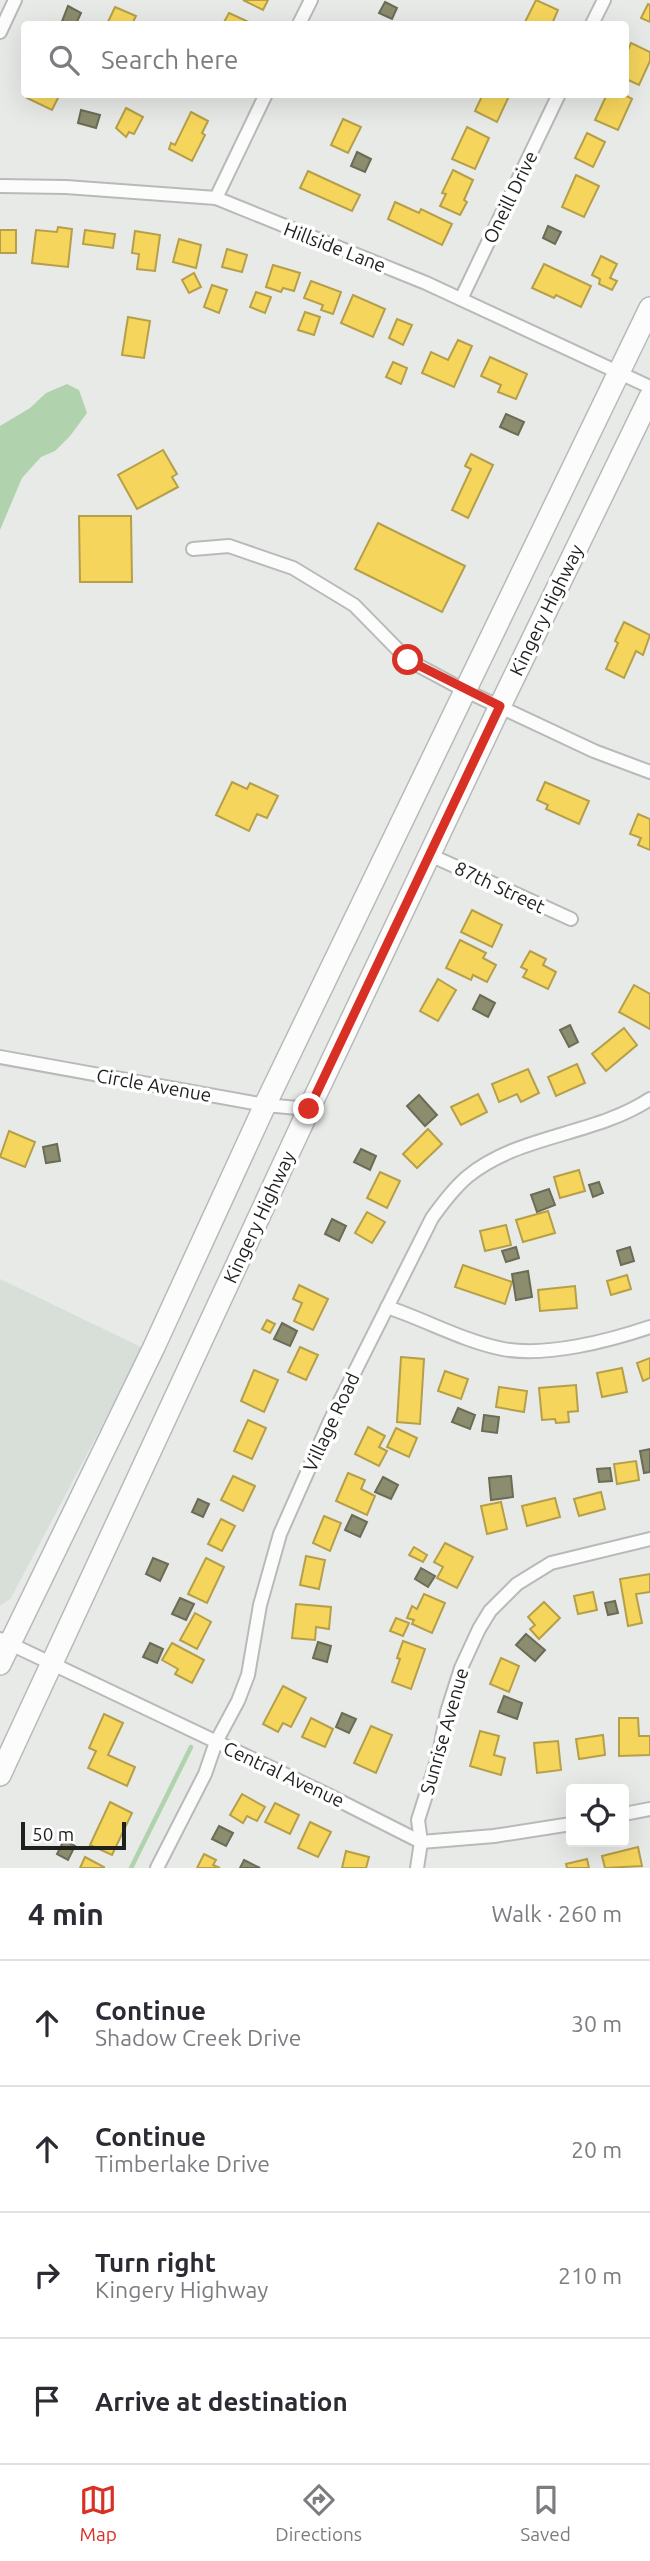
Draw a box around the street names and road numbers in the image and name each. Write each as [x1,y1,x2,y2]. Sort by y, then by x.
street label: Oneill Drive [478,147,542,247]
street label: Hillside Lane [281,217,389,277]
street label: Kingery Highway [505,541,587,679]
street label: 87th Street [451,857,549,918]
street label: Circle Avenue [95,1064,213,1106]
street label: Kingery Highway [219,1147,299,1287]
street label: Village Road [299,1369,363,1475]
street label: Sunrise Avenue [415,1665,473,1797]
street label: Central Avenue [220,1736,348,1812]

